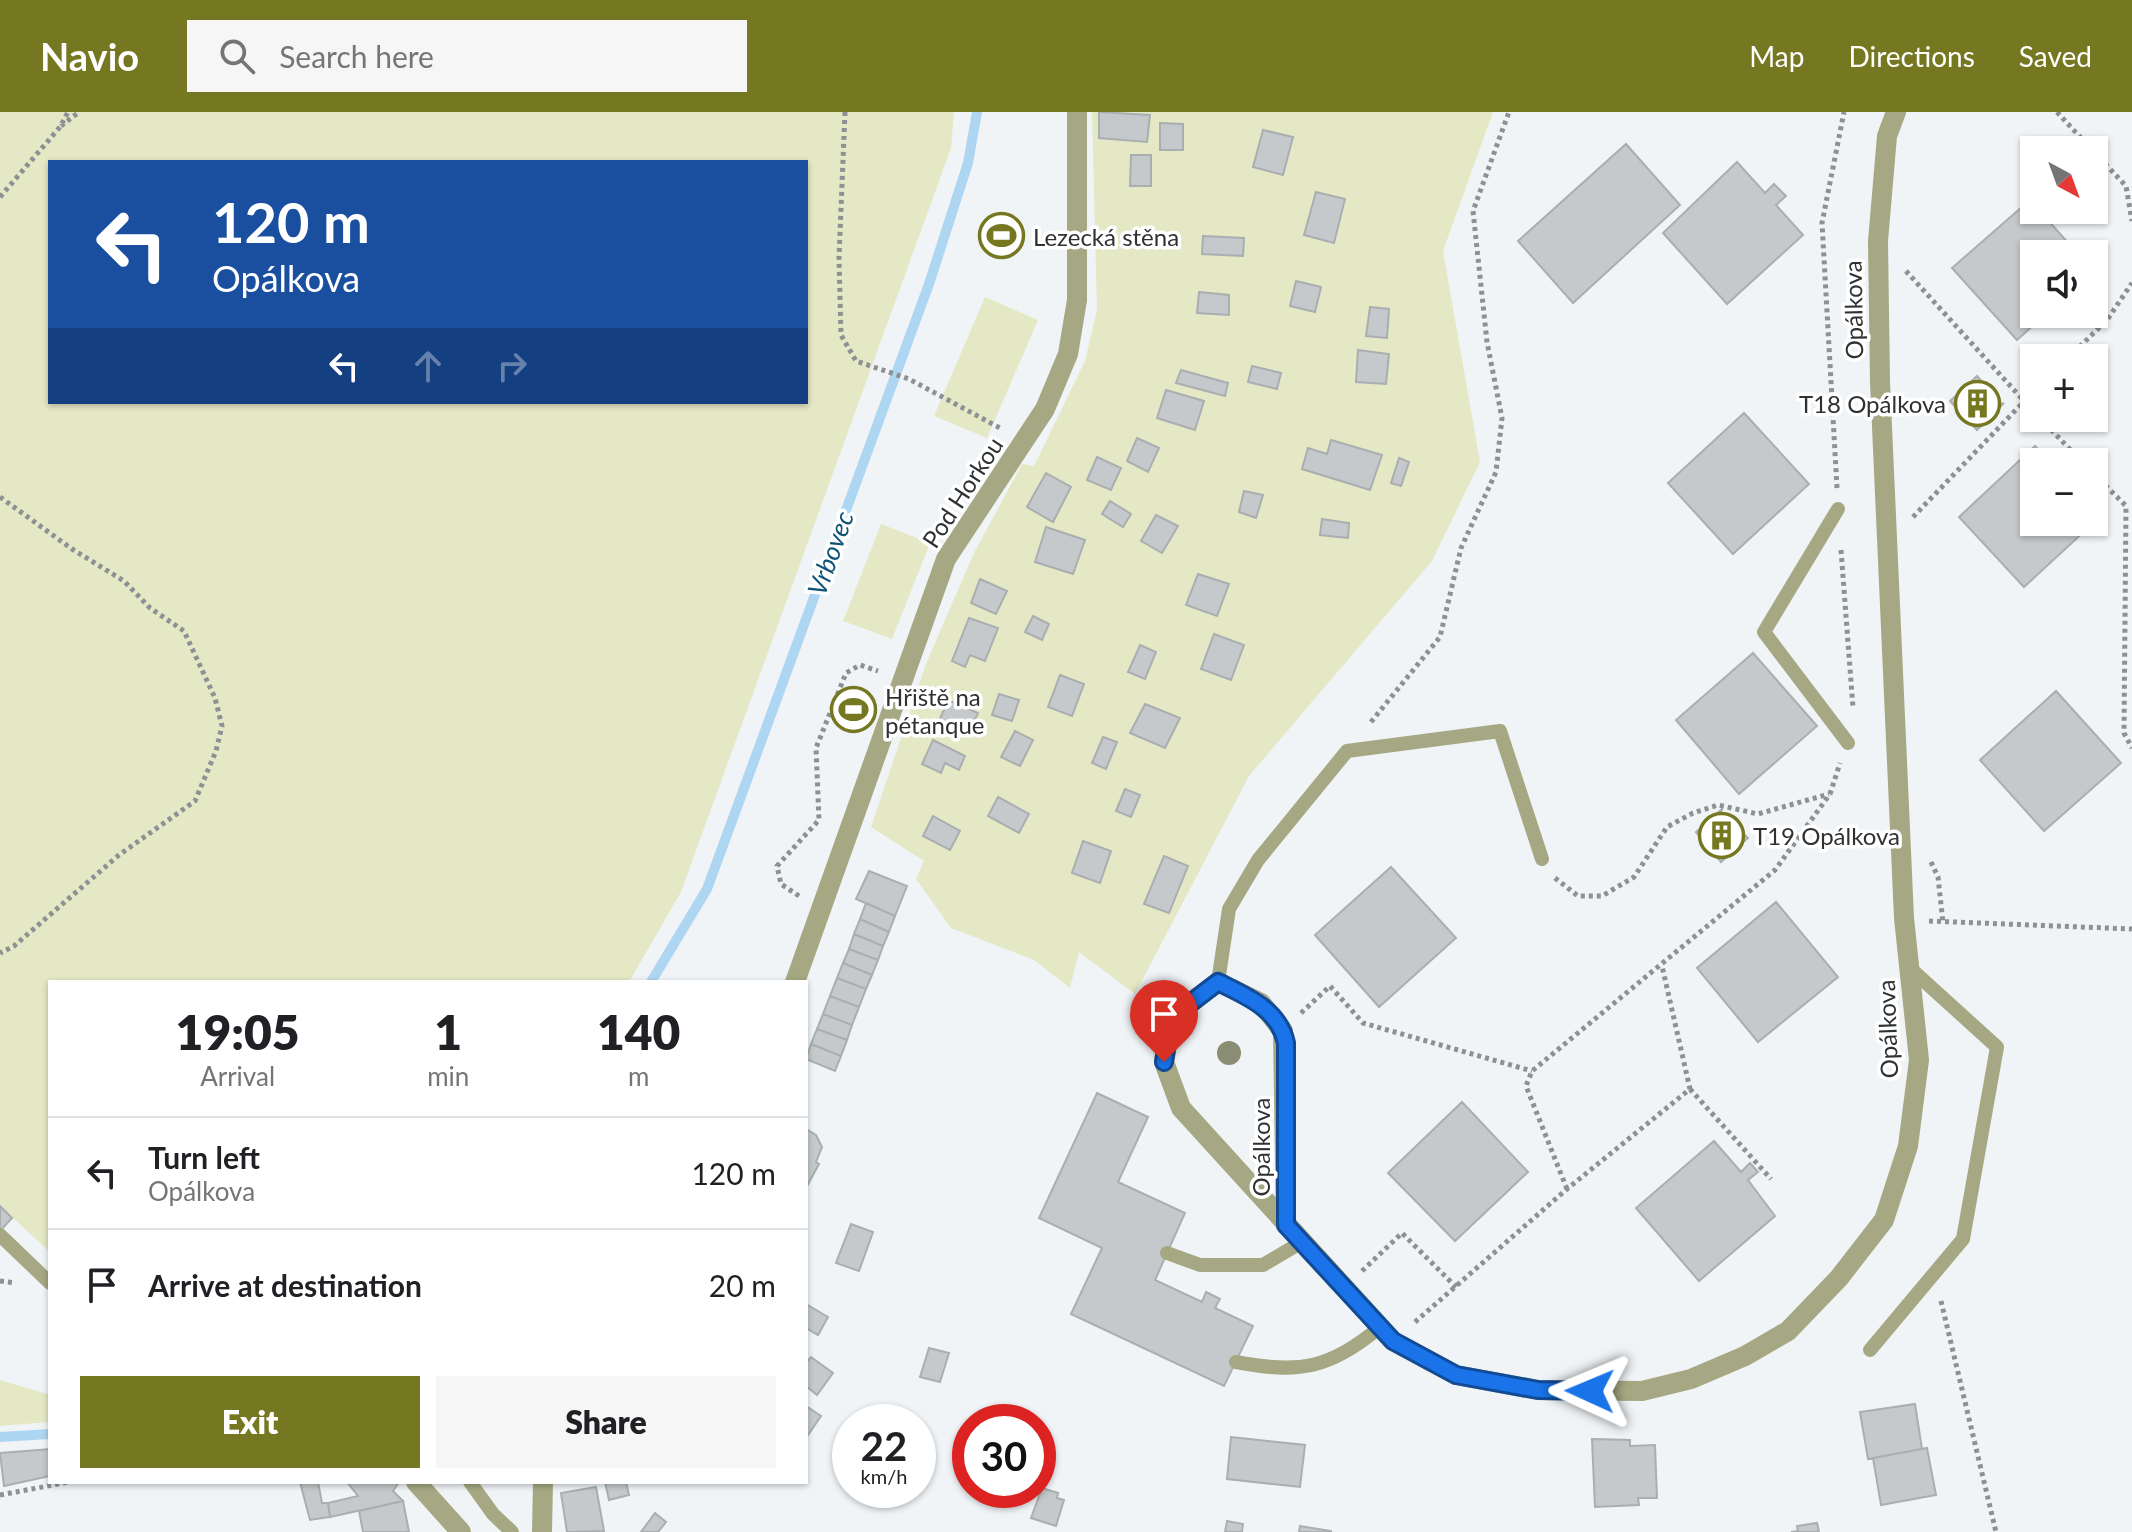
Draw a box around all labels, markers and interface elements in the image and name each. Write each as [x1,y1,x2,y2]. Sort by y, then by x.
search box [187,20,747,92]
text: Navio [40,33,139,79]
icon: search [215,34,259,78]
text: Search here [279,38,434,74]
text: Map [1749,39,1804,73]
text: Directions [1848,39,1975,73]
text: Saved [2019,39,2092,73]
north arrow [2020,136,2108,224]
map controls [2020,136,2108,536]
text: 120 m [212,188,370,255]
icon: left [80,192,184,296]
sports icon: Lezecká stěna [978,212,1026,260]
place label: Lezecká stěna [1033,222,1179,251]
button: sound [2020,240,2108,328]
text: Opálkova [212,256,360,300]
street label: Opálkova [1838,260,1868,360]
icon: left [322,344,366,388]
icon: ahead [406,344,450,388]
icon: right [490,344,534,388]
button: + [2020,344,2108,432]
building icon: T18 Opálkova [1953,379,2001,427]
place label: T18 Opálkova [1799,389,1946,418]
street label: Pod Horkou [916,431,1008,553]
button: − [2020,448,2108,536]
water label: Vrbovec [800,506,860,599]
place label: Hřiště na pétanque [885,682,984,739]
sports icon: Hřiště na pétanque [830,686,878,734]
building icon: T19 Opálkova [1698,811,1746,859]
place label: T19 Opálkova [1753,821,1900,850]
street label: Opálkova [1871,979,1903,1079]
pin [1130,980,1198,1062]
icon: arrive [1142,992,1186,1036]
text: 19:05 [176,1003,300,1060]
text: 1 [434,1003,462,1060]
text: 140 [597,1003,680,1060]
text: Arrival [200,1060,275,1092]
text: min [427,1060,469,1092]
text: m [628,1060,649,1092]
street label: Opálkova [1246,1098,1275,1196]
text: Turn left [148,1139,260,1175]
icon: left [80,1151,124,1195]
text: 120 m [691,1155,776,1191]
text: Opálkova [148,1175,255,1207]
icon: arrive [80,1263,124,1307]
text: Arrive at destination [148,1267,422,1303]
text: 20 m [709,1267,776,1303]
position arrow [1548,1349,1632,1433]
button: Exit [80,1376,420,1468]
button: Share [436,1376,776,1468]
speed limit sign: 30 [952,1404,1056,1508]
text: 22 [861,1422,907,1470]
text: km/h [861,1464,907,1488]

